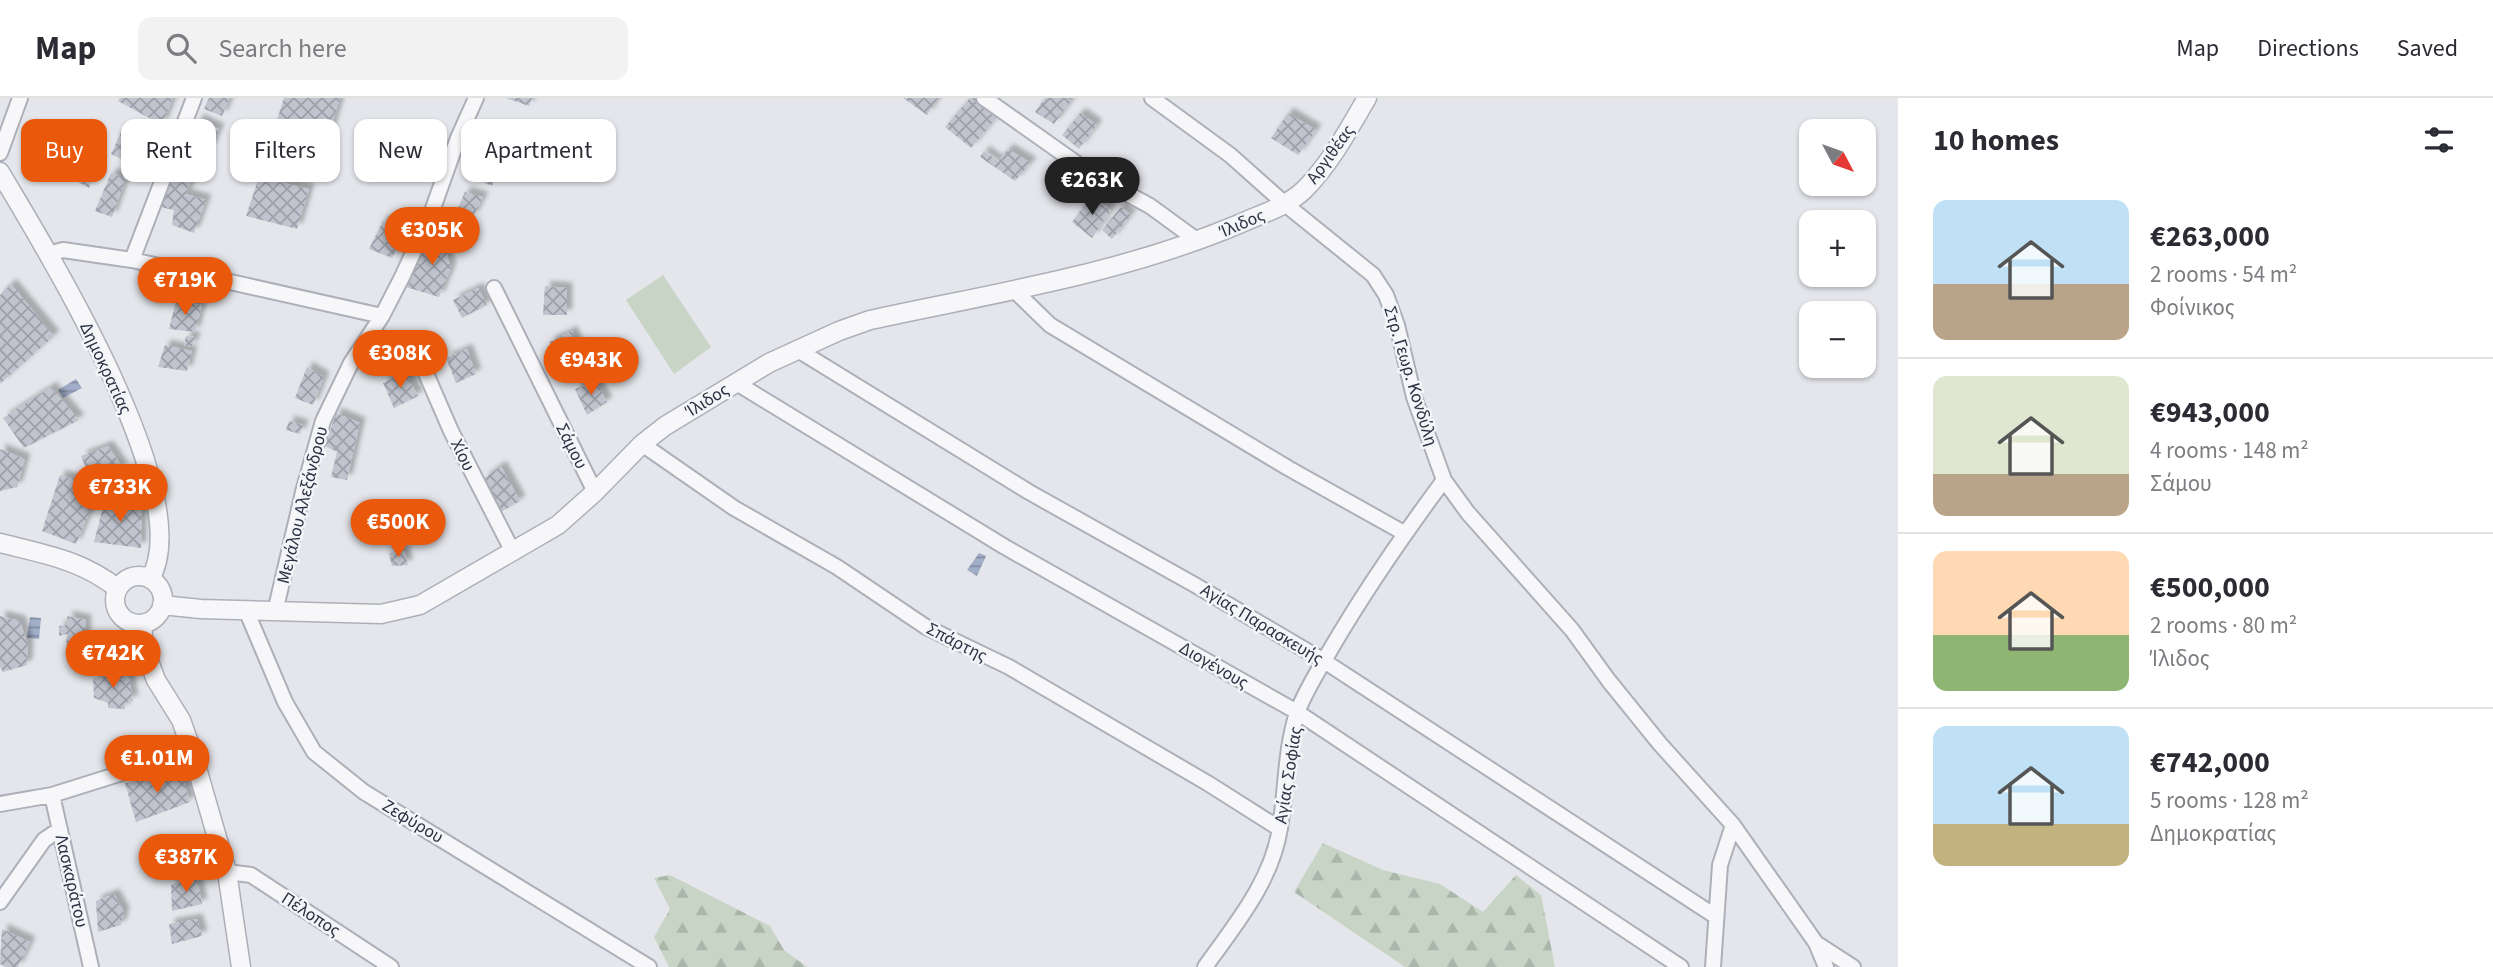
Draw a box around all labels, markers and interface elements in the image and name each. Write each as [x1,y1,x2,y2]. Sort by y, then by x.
search box [138,17,628,80]
text: Map [35,25,96,72]
icon: search [162,29,200,67]
text: Search here [218,30,347,67]
text: Map [2176,31,2219,66]
text: Directions [2257,31,2359,66]
text: Saved [2397,31,2458,66]
chip: Buy [21,119,107,182]
chip: Rent [121,119,216,182]
chip: Filters [230,119,340,182]
chip: New [354,119,447,182]
chip: Apartment [461,119,616,182]
street label: Αργιθέας [1300,119,1361,189]
north arrow [1799,119,1876,196]
map controls [1799,119,1876,378]
text: 10 homes [1933,119,2059,162]
icon: filters [2420,121,2458,159]
pin: €263K [1043,158,1141,217]
text: €263K [1061,163,1123,196]
street label: Ίλιδος [1215,203,1269,244]
pin: €305K [383,208,481,267]
button: + [1799,210,1876,287]
text: €305K [401,213,463,246]
text: €263,000 [2150,215,2270,258]
icon: home [1989,228,2073,312]
pin: €719K [136,258,234,317]
text: 2 rooms · 54 m² [2150,258,2297,291]
text: €719K [154,263,216,296]
text: Φοίνικος [2150,291,2235,324]
button: − [1799,301,1876,378]
street label: Στρ. Γεωρ. Κονδύλη [1377,303,1444,449]
street label: Δημοκρατίας [73,318,138,419]
pin: €308K [351,330,449,390]
text: €308K [369,336,431,369]
pin: €943K [542,338,640,397]
text: €943K [560,343,622,376]
street label: Ίλιδος [680,377,734,424]
text: €943,000 [2150,391,2270,434]
icon: home [1989,404,2073,488]
street label: Σάμου [549,419,594,473]
street label: Μεγάλου Αλεξάνδρου [271,424,334,587]
text: 4 rooms · 148 m² [2150,434,2309,467]
street label: Χίου [444,435,481,475]
pin: €733K [71,464,169,524]
text: Σάμου [2150,467,2212,500]
text: €733K [89,470,151,503]
pin: €500K [349,500,447,559]
text: €500K [367,505,429,538]
text: €500,000 [2150,566,2270,609]
street label: Αγίας Παρασκευής [1196,578,1328,671]
icon: home [1989,579,2073,663]
text: 2 rooms · 80 m² [2150,609,2297,642]
street label: Σπάρτης [922,617,992,668]
pin: €742K [64,630,162,690]
text: €742K [82,636,144,669]
street label: Διογένους [1175,636,1253,695]
text: Ίλιδος [2150,642,2210,675]
street label: Αγίας Σοφίας [1268,724,1309,825]
pin: €1.01M [100,736,214,795]
text: €1.01M [120,741,194,774]
text: €742,000 [2150,741,2270,784]
icon: home [1989,754,2073,838]
text: 5 rooms · 128 m² [2150,784,2309,817]
street label: Ζεφύρου [377,793,448,849]
text: Δημοκρατίας [2150,817,2277,850]
street label: Λασκαράτου [49,832,94,930]
pin: €387K [137,834,235,894]
text: €387K [155,840,217,873]
street label: Πέλοπος [276,886,345,943]

